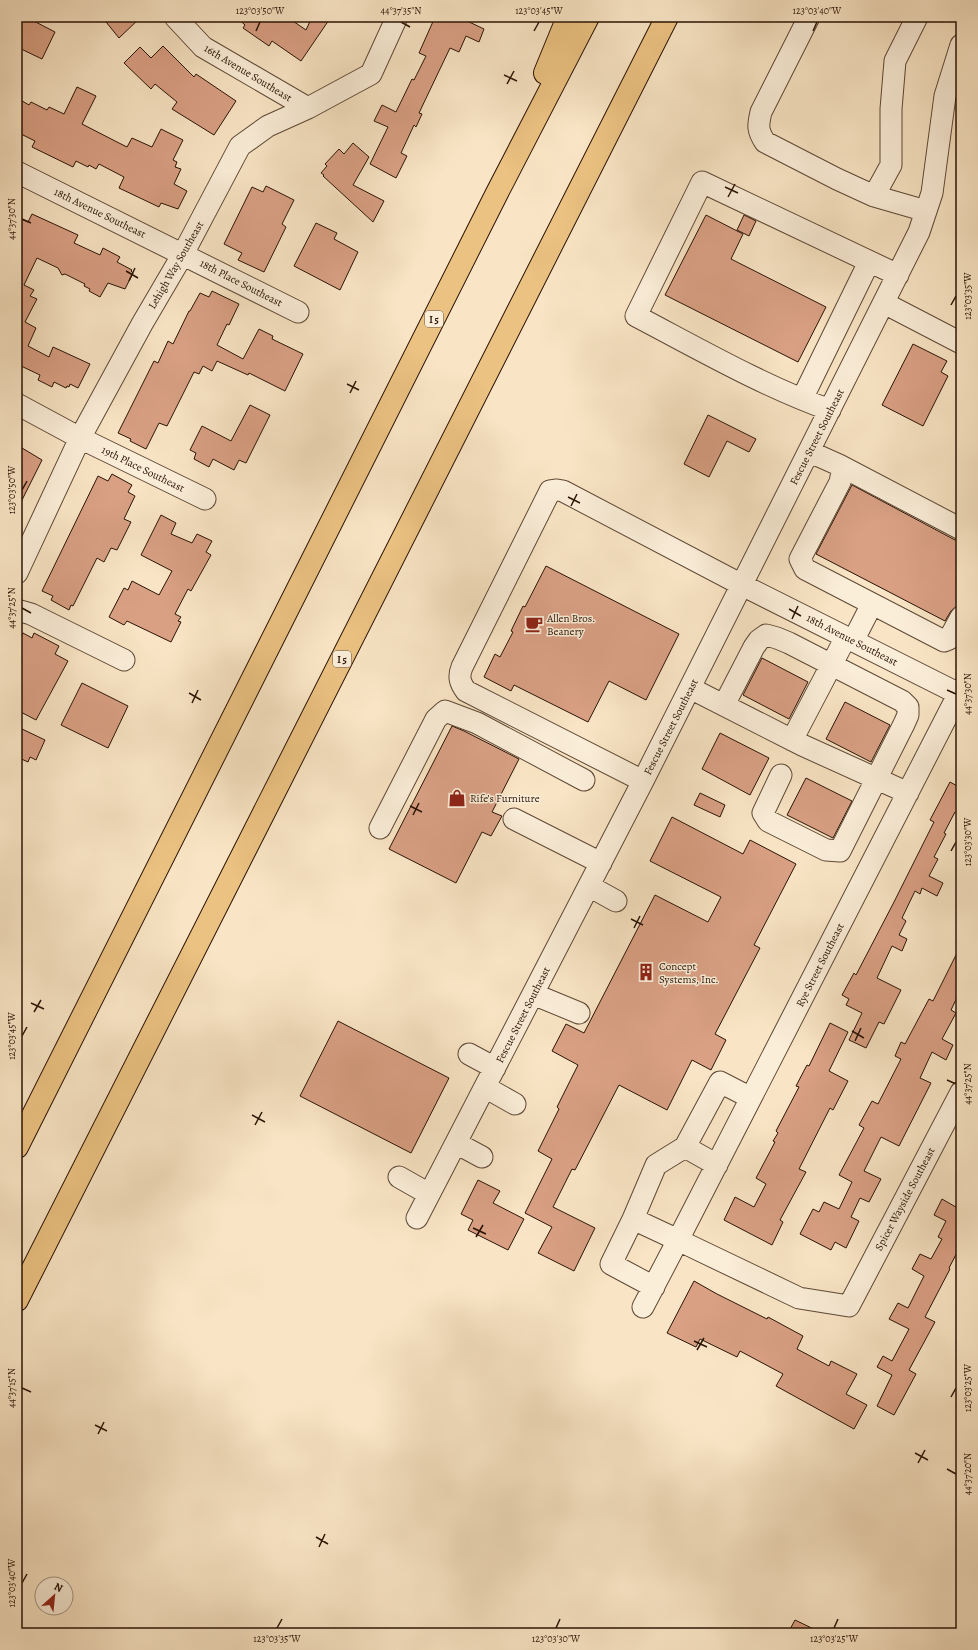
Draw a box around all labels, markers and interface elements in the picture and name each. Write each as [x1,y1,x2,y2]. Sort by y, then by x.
text: 123°03'50"W [236,4,285,17]
text: 44°37'35"N [381,4,421,17]
text: 123°03'45"W [515,4,564,17]
text: 123°03'40"W [793,4,842,17]
street label: 16th Avenue Southeast [201,41,295,105]
street label: 18th Avenue Southeast [52,184,149,242]
text: 44°37'30"N [5,198,18,240]
street label: Lehigh Way Southeast [145,218,207,312]
street label: 18th Place Southeast [197,256,285,310]
text: 123°03'35"W [961,272,974,320]
road number: I 5 [425,311,443,327]
street label: Fescue Street Southeast [786,386,848,488]
street label: 19th Place Southeast [99,442,187,496]
text: 123°03'50"W [5,465,18,514]
text: 44°37'25"N [5,587,18,629]
place label: Allen Bros. Beanery [546,611,595,639]
street label: 18th Avenue Southeast [804,611,900,670]
cafe icon: Allen Bros. Beanery [524,614,544,634]
road number: I 5 [333,651,351,667]
text: 44°37'30"N [961,673,974,715]
street label: Fescue Street Southeast [640,676,702,778]
shop icon: Rife’s Furniture [447,788,467,808]
place label: Rife’s Furniture [470,791,540,806]
text: 123°03'30"W [961,817,974,866]
street label: Rye Street Southeast [792,920,848,1009]
place label: Concept Systems, Inc. [659,959,719,987]
building icon: Concept Systems, Inc. [636,962,656,982]
street label: Fescue Street Southeast [492,964,554,1066]
text: 123°03'45"W [5,1011,18,1060]
text: 44°37'25"N [961,1063,974,1105]
street label: Spicer Wayside Southeast [871,1144,939,1253]
text: 123°03'25"W [961,1363,974,1412]
text: 44°37'15"N [5,1368,18,1408]
text: 44°37'20"N [961,1453,974,1495]
text: 123°03'40"W [5,1558,18,1607]
north arrow [34,1576,74,1616]
text: N [51,1579,65,1596]
text: 123°03'35"W [253,1632,301,1645]
text: 123°03'30"W [532,1632,581,1645]
text: 123°03'25"W [810,1632,859,1645]

